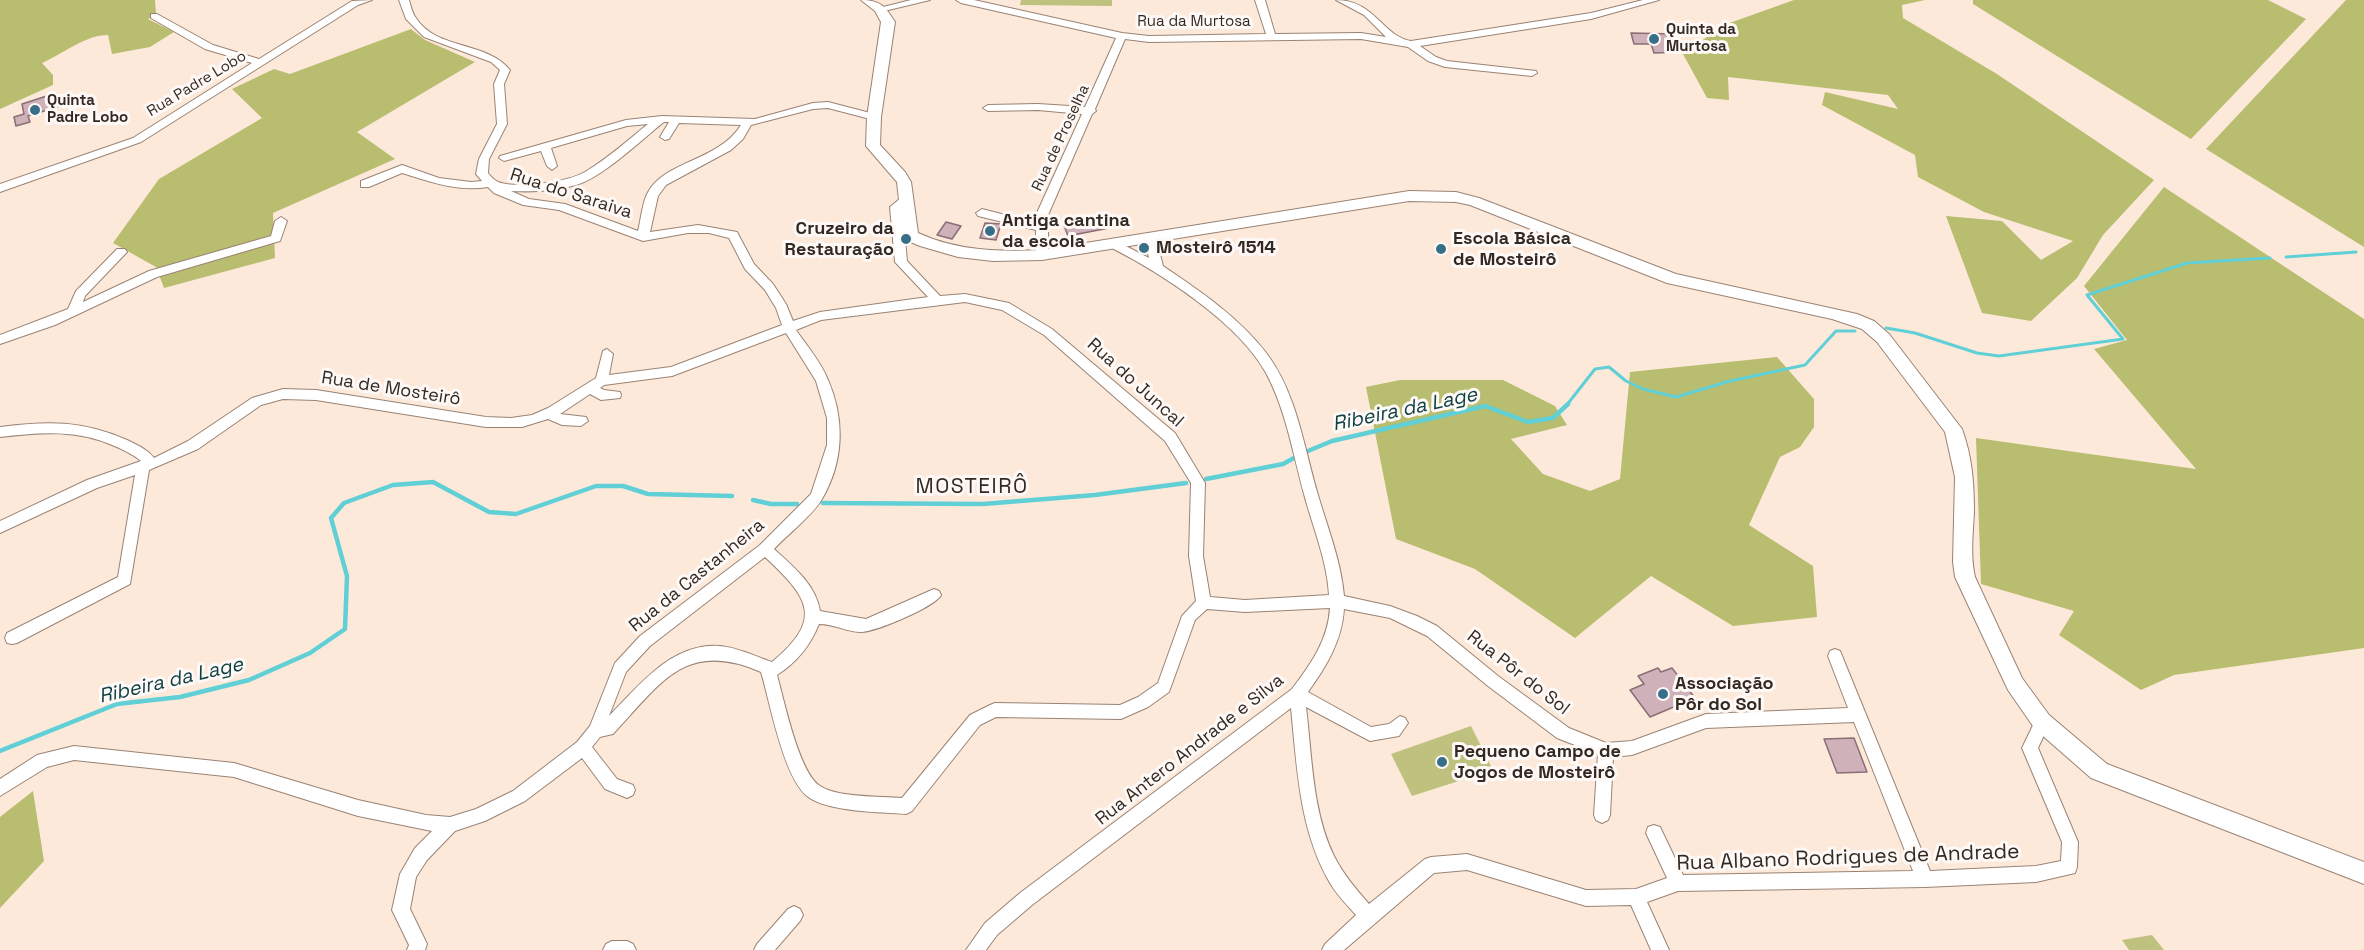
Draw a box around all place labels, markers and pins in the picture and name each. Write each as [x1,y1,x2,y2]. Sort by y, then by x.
place label: Quinta da Murtosa [1666,21,1736,56]
marker: Quinta da Murtosa [1647,32,1661,46]
place label: Quinta Padre Lobo [47,92,128,127]
marker: Quinta Padre Lobo [28,103,42,117]
place label: Antiga cantina da escola [1002,210,1130,252]
place label: Cruzeiro da Restauração [785,218,894,260]
marker: Antiga cantina da escola [983,224,997,238]
place label: Escola Básica de Mosteirô [1453,228,1571,270]
marker: Cruzeiro da Restauração [899,232,913,246]
place label: Mosteirô 1514 [1156,237,1276,259]
marker: Mosteirô 1514 [1137,241,1151,255]
marker: Escola Básica de Mosteirô [1434,242,1448,256]
place label: Associação Pôr do Sol [1675,673,1774,716]
marker: Associação Pôr do Sol [1656,687,1670,701]
place label: Pequeno Campo de Jogos de Mosteirô [1454,741,1621,783]
marker: Pequeno Campo de Jogos de Mosteirô [1435,755,1449,769]

